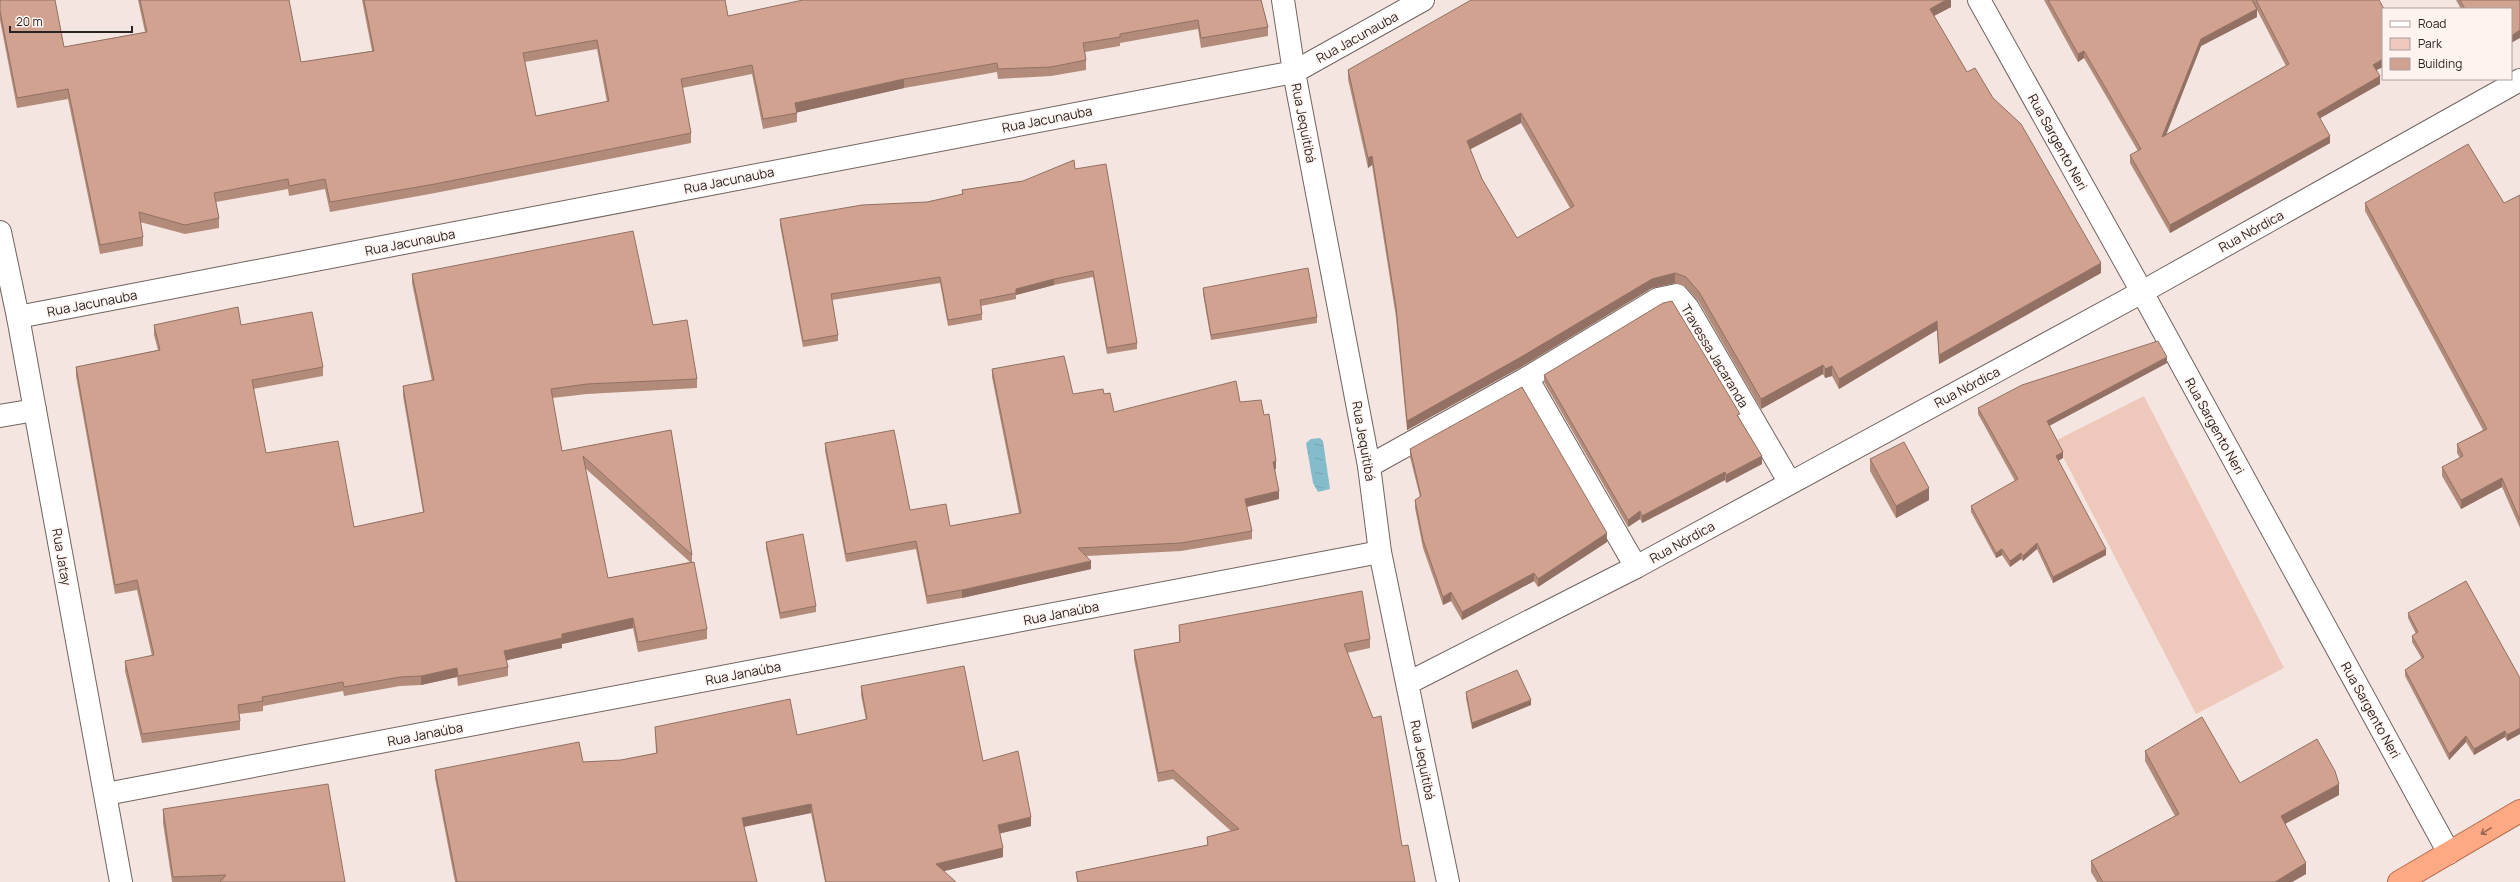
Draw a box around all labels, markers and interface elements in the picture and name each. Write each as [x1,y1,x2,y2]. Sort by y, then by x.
street label: Rua Jacunauba [1313,7,1401,67]
scale bar [10,8,132,34]
legend [2382,8,2512,80]
text: 20 m [16,13,43,30]
text: Road [2418,15,2446,32]
text: Park [2418,35,2443,52]
text: Building [2418,55,2462,72]
street label: Rua Jequitibá [1287,82,1321,164]
street label: Rua Sargento Neri [2024,91,2092,193]
street label: Rua Jacunauba [1000,101,1094,137]
street label: Rua Jacunauba [682,162,776,198]
street label: Rua Nórdica [2215,206,2287,256]
street label: Rua Jacunauba [363,224,457,260]
street label: Rua Jacunauba [45,285,139,321]
street label: Travessa Jacaranda [1677,301,1753,411]
street label: Rua Nórdica [1931,362,2003,412]
street label: Rua Sargento Neri [2181,375,2249,477]
street label: Rua Jequitibá [1348,400,1380,482]
street label: Rua Nórdica [1646,517,1718,567]
street label: Rua Jatay [48,527,76,587]
street label: Rua Janaúba [1022,597,1100,629]
street label: Rua Janaúba [704,657,782,689]
street label: Rua Sargento Neri [2337,659,2405,761]
street label: Rua Janaúba [386,718,464,750]
street label: Rua Jequitibá [1406,719,1440,801]
one-way arrow [2480,827,2492,835]

